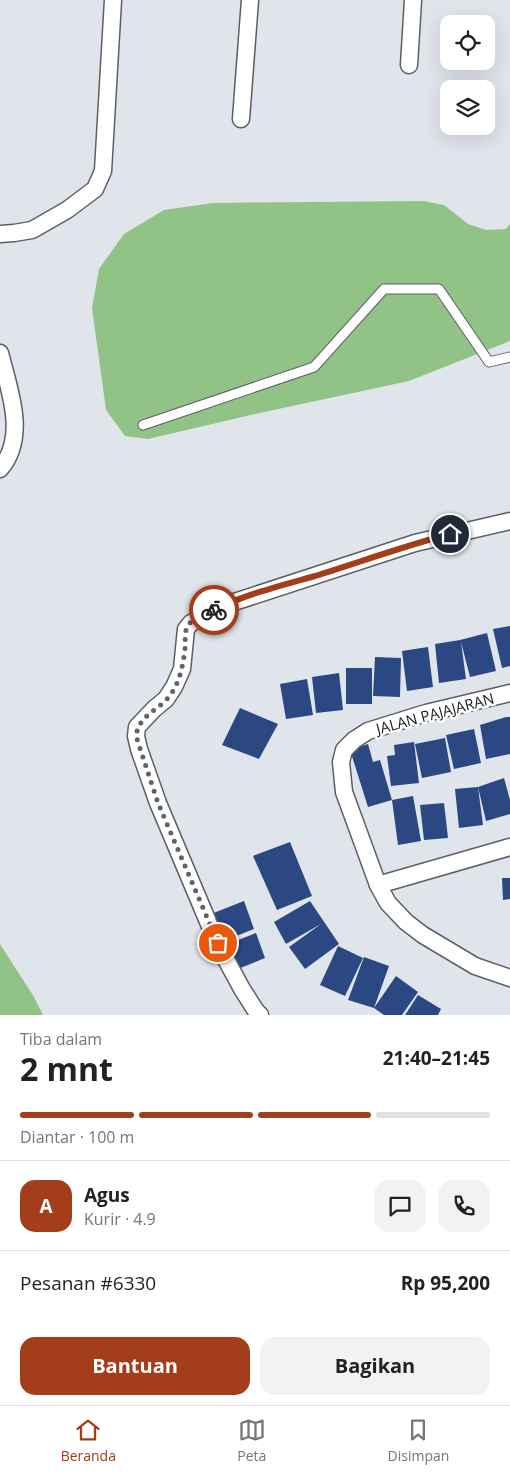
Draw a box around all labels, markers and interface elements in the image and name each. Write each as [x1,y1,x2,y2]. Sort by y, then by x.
map controls [440,15,495,135]
button: locate [440,15,495,70]
button: layers [440,80,495,135]
pin [429,513,471,555]
icon: home [436,520,464,548]
courier [189,585,239,635]
icon: bike [200,596,228,624]
street label: JALAN PAJAJARAN [372,688,496,739]
pin [197,922,239,964]
icon: bag [204,929,232,957]
text: Tiba dalam [20,1028,102,1050]
text: 21:40–21:45 [383,1045,490,1071]
text: 2 mnt [20,1047,113,1090]
text: Diantar · 100 m [20,1126,134,1148]
button: chat [374,1180,426,1232]
button: phone [438,1180,490,1232]
text: Agus [84,1182,130,1208]
text: A [39,1193,53,1219]
text: Kurir · 4.9 [84,1208,156,1230]
text: Pesanan #6330 [20,1270,156,1296]
text: Rp 95,200 [401,1270,490,1296]
button: Bantuan [20,1337,250,1395]
button: Bagikan [260,1337,490,1395]
tab: Beranda [61,1416,116,1465]
tab: Peta [237,1416,266,1465]
tab: Disimpan [388,1416,449,1465]

